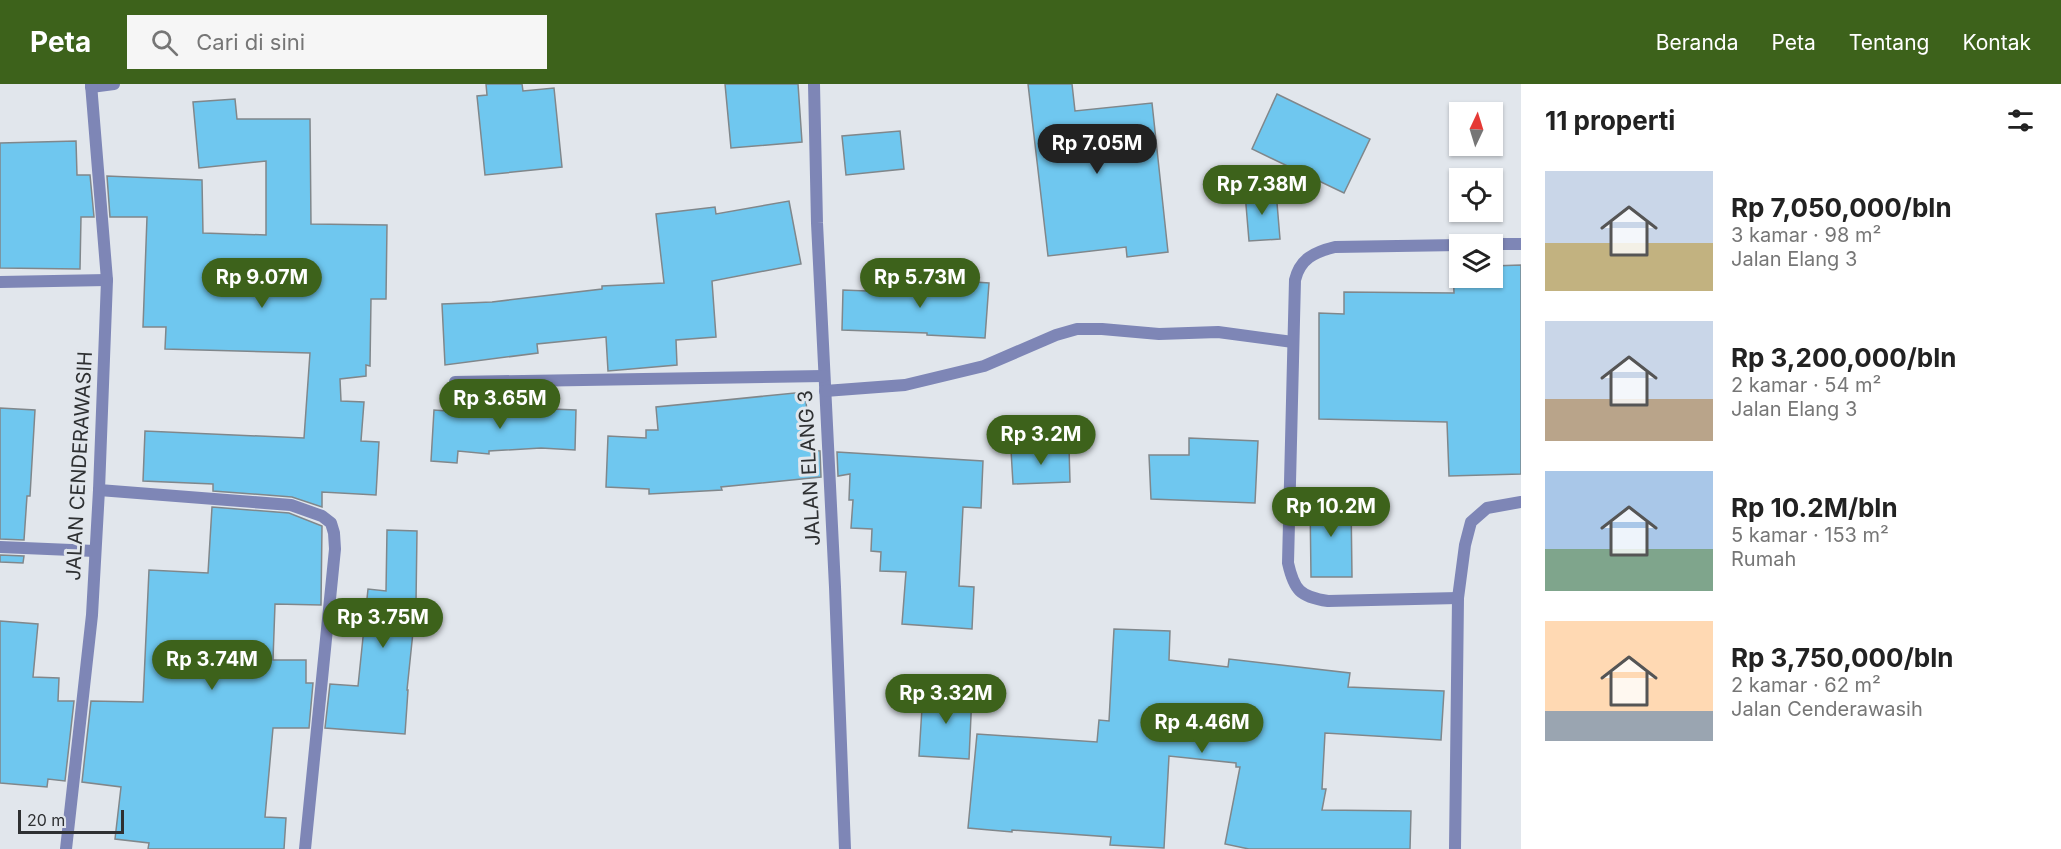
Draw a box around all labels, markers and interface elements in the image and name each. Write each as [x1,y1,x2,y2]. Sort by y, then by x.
search box [127,15,547,69]
text: Peta [30,25,91,59]
icon: search [148,26,181,59]
text: Cari di sini [196,29,305,55]
text: Beranda [1656,30,1738,55]
text: Peta [1771,30,1816,55]
text: Tentang [1849,30,1929,55]
text: Kontak [1962,30,2031,55]
north arrow [1449,102,1503,156]
map controls [1449,102,1503,288]
icon: filters [2004,104,2037,137]
text: 11 properti [1545,105,1675,136]
pin: Rp 7.05M [1035,124,1159,175]
text: Rp 7.05M [1052,131,1142,155]
pin: Rp 7.38M [1200,165,1324,216]
button: locate [1449,168,1503,222]
text: Rp 7.38M [1217,172,1307,196]
text: Rp 7,050,000/bln [1731,192,1952,223]
icon: home [1593,195,1665,267]
text: 3 kamar · 98 m² [1731,223,1881,247]
button: layers [1449,234,1503,288]
text: Jalan Elang 3 [1731,247,1857,271]
pin: Rp 9.07M [200,258,324,309]
pin: Rp 5.73M [858,258,982,309]
text: Rp 9.07M [216,265,308,289]
text: Rp 5.73M [874,265,966,289]
text: Rp 3,200,000/bln [1731,342,1956,373]
icon: home [1593,345,1665,417]
street label: JALAN CENDERAWASIH [61,351,97,581]
text: 2 kamar · 54 m² [1731,373,1881,397]
pin: Rp 3.65M [438,379,562,430]
text: Rp 3.65M [453,386,547,410]
street label: JALAN ELANG 3 [793,390,825,546]
text: Jalan Elang 3 [1731,397,1857,421]
pin: Rp 3.2M [986,415,1096,466]
text: Rp 3.2M [1001,422,1081,446]
pin: Rp 10.2M [1269,487,1393,538]
text: Rp 10.2M/bln [1731,492,1898,523]
text: Rp 10.2M [1286,494,1376,518]
icon: home [1593,495,1665,567]
text: 5 kamar · 153 m² [1731,523,1889,547]
text: Rumah [1731,547,1796,571]
pin: Rp 3.75M [321,598,445,649]
text: Rp 3.75M [337,605,429,629]
pin: Rp 3.74M [150,640,274,691]
text: Rp 3,750,000/bln [1731,642,1953,673]
icon: home [1593,645,1665,717]
text: Rp 3.74M [166,647,258,671]
text: 2 kamar · 62 m² [1731,673,1881,697]
pin: Rp 3.32M [884,674,1008,725]
text: Rp 3.32M [899,681,993,705]
text: Jalan Cenderawasih [1731,697,1923,721]
pin: Rp 4.46M [1140,703,1264,754]
text: Rp 4.46M [1154,710,1250,734]
scale bar [18,807,124,834]
text: 20 m [27,810,65,830]

